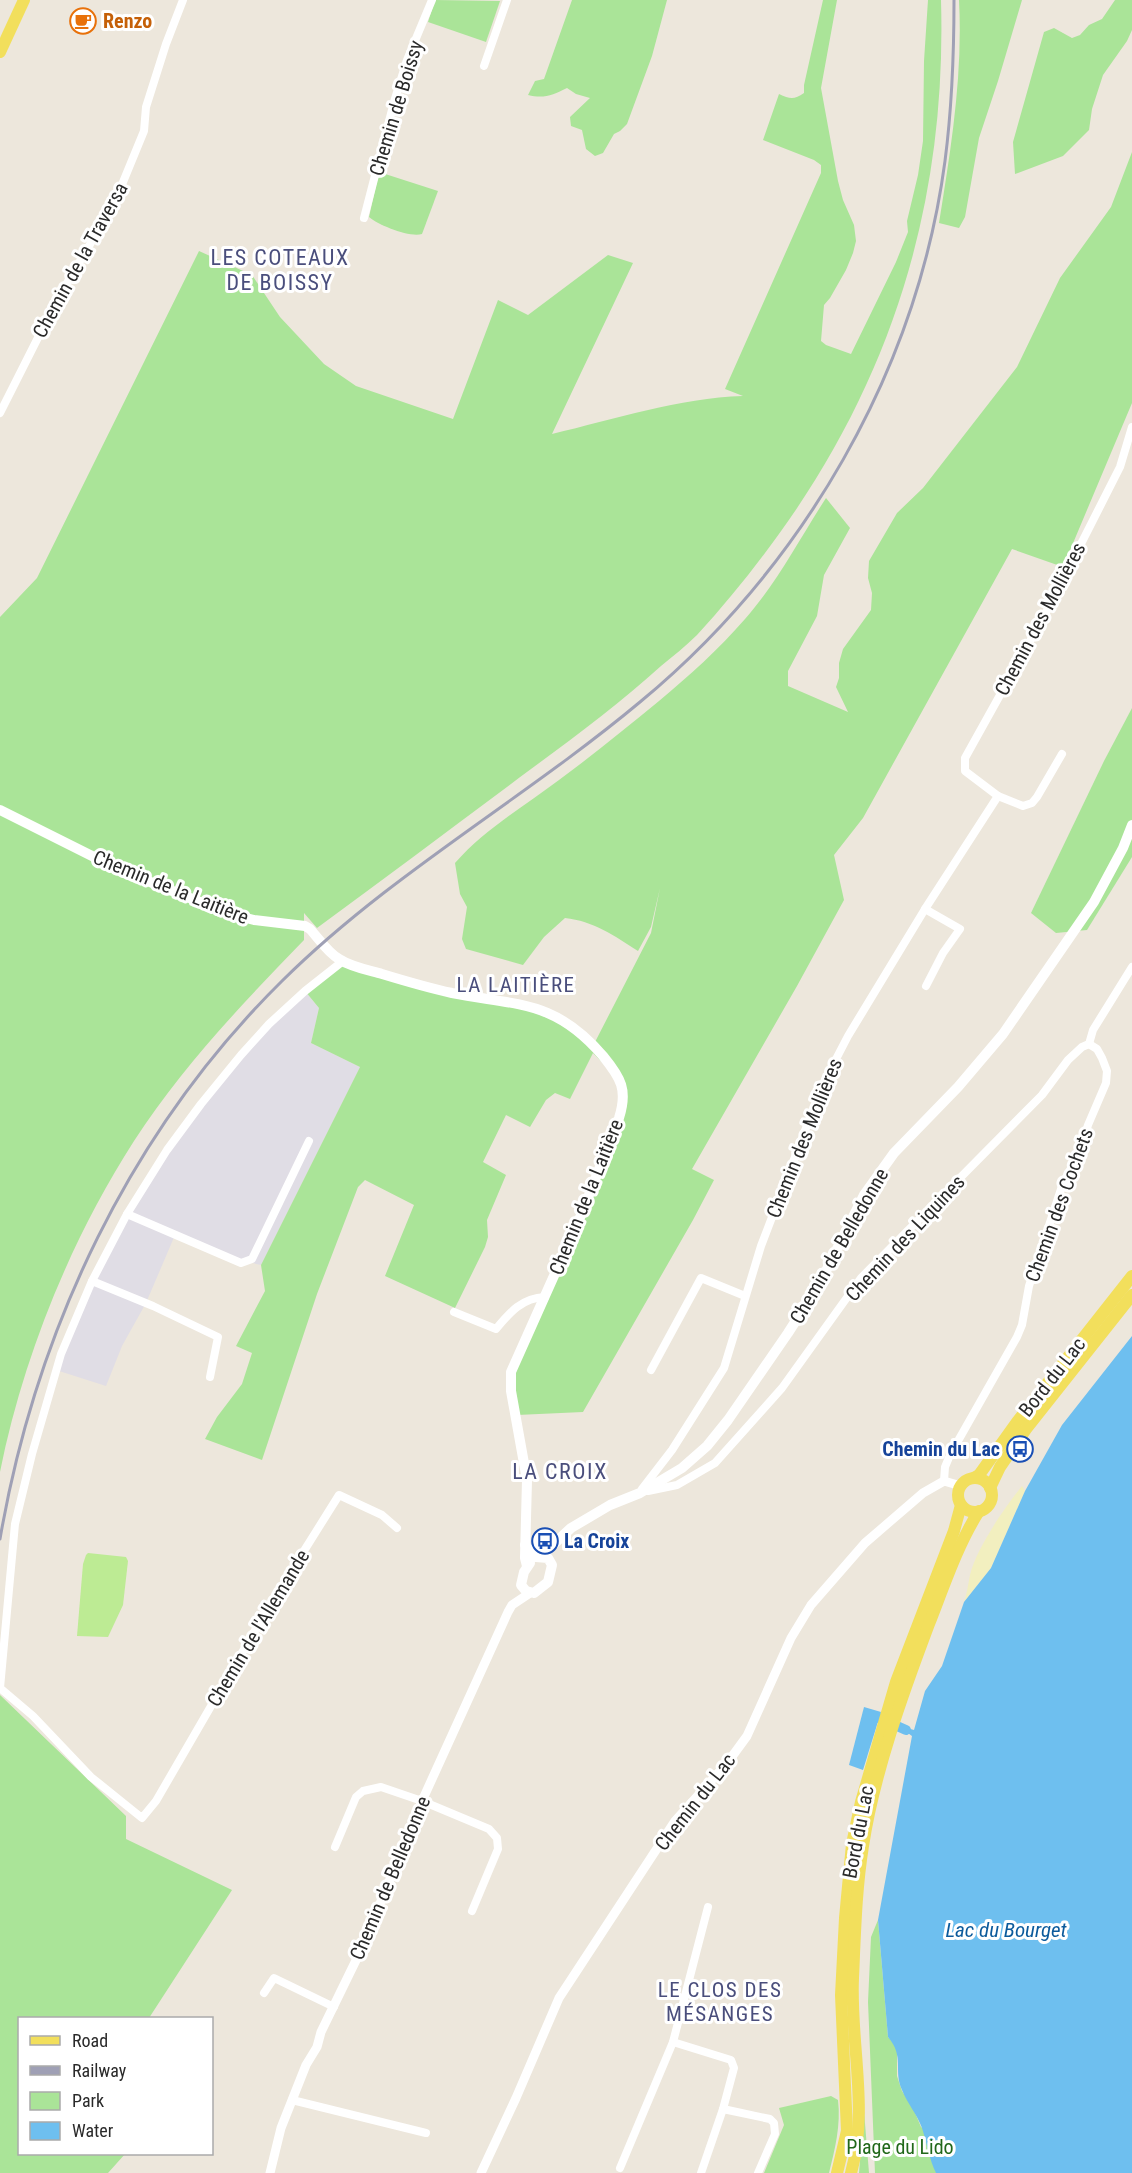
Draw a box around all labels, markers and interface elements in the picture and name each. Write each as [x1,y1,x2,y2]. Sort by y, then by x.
cafe icon: Renzo [68,6,98,36]
place label: Renzo [103,9,152,33]
street label: Chemin de Boissy [364,37,428,179]
street label: Chemin de la Traversa [27,178,133,342]
district label: LES COTEAUX DE BOISSY [210,245,350,295]
street label: Chemin des Mollières [989,538,1091,700]
street label: Chemin de la Laitière [90,845,252,929]
district label: LA LAITIÈRE [456,973,576,997]
street label: Chemin des Mollières [761,1055,847,1221]
street label: Chemin de la Laitière [544,1116,628,1278]
street label: Chemin des Cochets [1020,1125,1098,1285]
street label: Chemin de Belledonne [785,1164,893,1328]
street label: Chemin des Liquines [840,1170,970,1306]
street label: Bord du Lac [1014,1333,1090,1421]
bus stop icon: Chemin du Lac [1005,1434,1035,1464]
place label: Chemin du Lac [882,1437,1000,1461]
district label: LA CROIX [512,1459,608,1484]
bus stop icon: La Croix [530,1526,560,1556]
place label: La Croix [564,1529,629,1553]
street label: Chemin de l'Allemande [202,1545,314,1711]
street label: Chemin du Lac [650,1749,740,1855]
street label: Bord du Lac [837,1784,879,1880]
street label: Chemin de Belledonne [345,1792,435,1964]
water label: Lac du Bourget [945,1918,1068,1942]
district label: LE CLOS DES MÉSANGES [658,1978,782,2026]
legend [18,2017,213,2155]
text: Road [72,2030,108,2051]
text: Railway [72,2060,127,2081]
text: Park [72,2090,104,2111]
text: Water [72,2120,114,2141]
park label: Plage du Lido [846,2135,954,2159]

